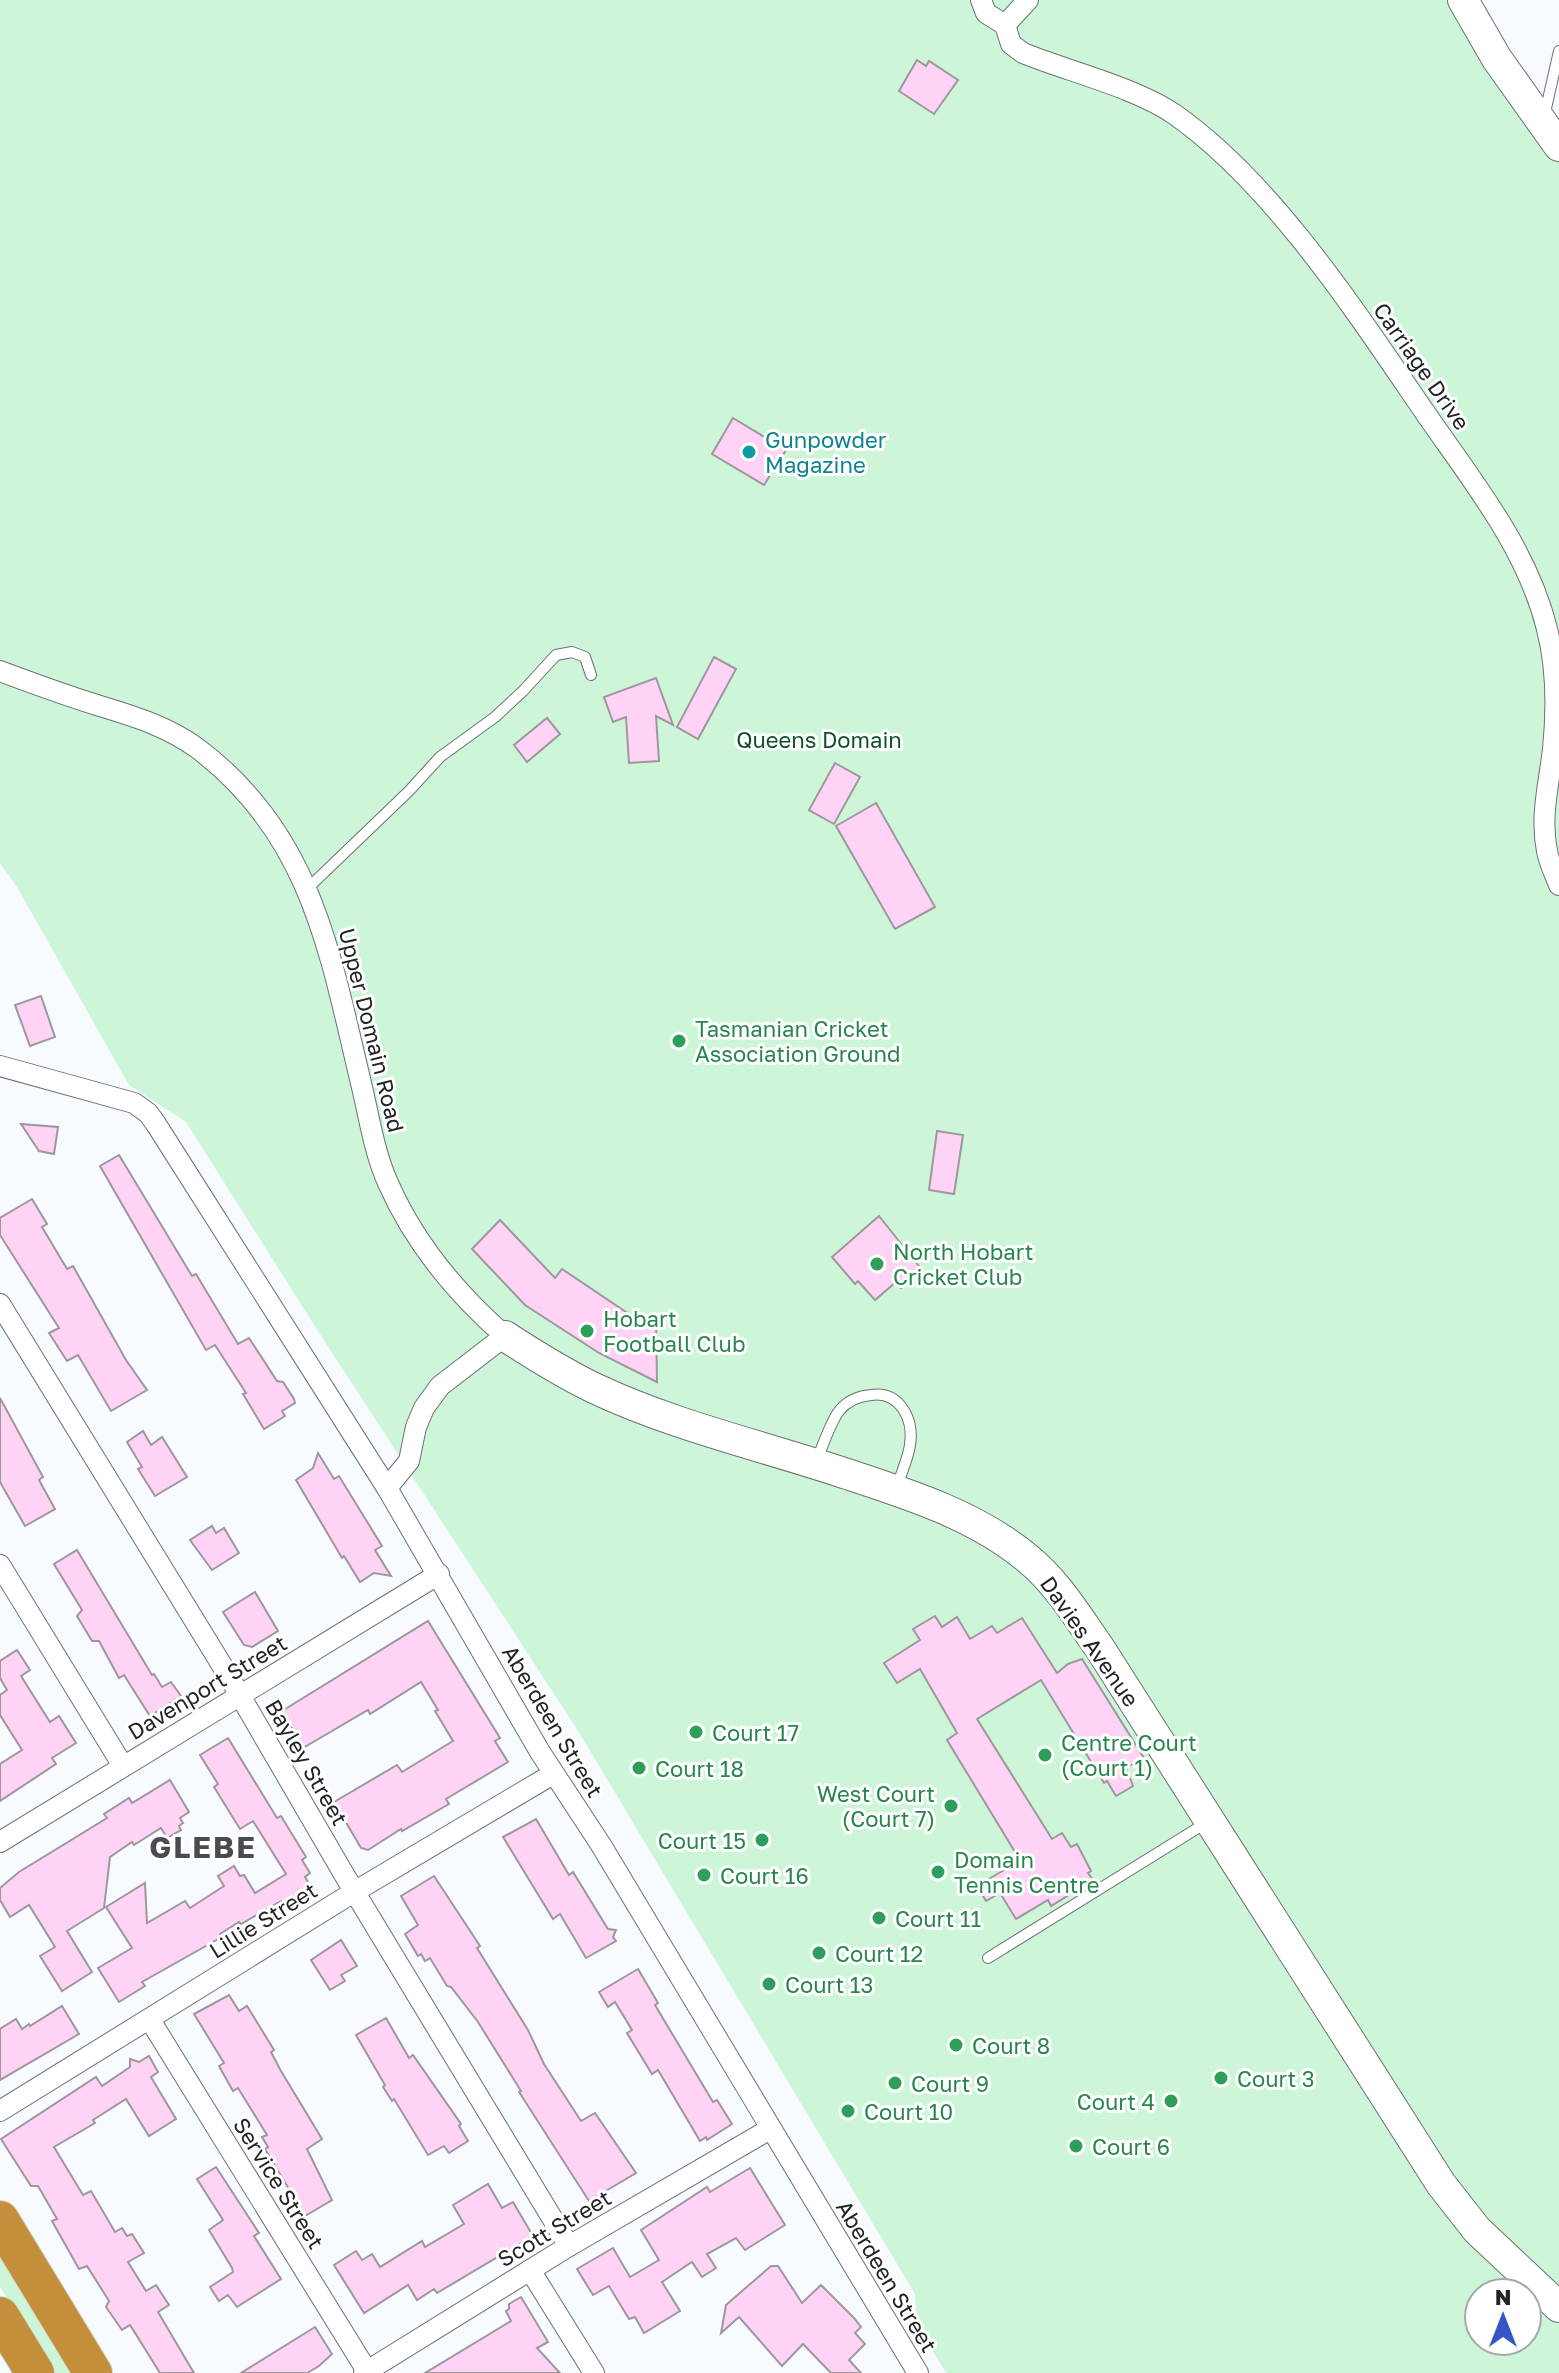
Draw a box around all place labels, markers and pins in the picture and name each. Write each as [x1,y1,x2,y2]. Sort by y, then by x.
place label: Gunpowder Magazine [765,426,887,478]
marker: Gunpowder Magazine [740,443,758,461]
place label: Tasmanian Cricket Association Ground [695,1015,901,1067]
marker: Tasmanian Cricket Association Ground [670,1032,688,1050]
place label: North Hobart Cricket Club [893,1238,1033,1290]
marker: North Hobart Cricket Club [868,1255,886,1273]
place label: Hobart Football Club [603,1305,745,1357]
marker: Hobart Football Club [578,1322,596,1340]
place label: Court 17 [712,1719,799,1746]
marker: Court 17 [687,1723,705,1741]
place label: Centre Court (Court 1) [1061,1729,1197,1781]
marker: Centre Court (Court 1) [1036,1746,1054,1764]
place label: Court 18 [655,1755,744,1782]
marker: Court 18 [630,1759,648,1777]
place label: West Court (Court 7) [817,1780,935,1832]
marker: West Court (Court 7) [942,1797,960,1815]
place label: Court 15 [658,1827,746,1854]
marker: Court 15 [753,1831,771,1849]
place label: Domain Tennis Centre [954,1846,1100,1898]
place label: Court 16 [720,1862,809,1889]
marker: Domain Tennis Centre [929,1863,947,1881]
marker: Court 16 [695,1866,713,1884]
place label: Court 11 [895,1905,981,1932]
marker: Court 11 [870,1909,888,1927]
place label: Court 12 [835,1940,923,1967]
marker: Court 12 [810,1944,828,1962]
place label: Court 13 [785,1971,873,1998]
marker: Court 13 [760,1975,778,1993]
place label: Court 8 [972,2032,1050,2059]
marker: Court 8 [947,2036,965,2054]
place label: Court 3 [1237,2065,1315,2092]
marker: Court 3 [1212,2069,1230,2087]
place label: Court 9 [911,2070,989,2097]
marker: Court 9 [886,2074,904,2092]
place label: Court 4 [1077,2088,1155,2115]
marker: Court 4 [1162,2092,1180,2110]
place label: Court 10 [864,2098,953,2125]
marker: Court 10 [839,2102,857,2120]
place label: Court 6 [1092,2133,1170,2160]
marker: Court 6 [1067,2137,1085,2155]

